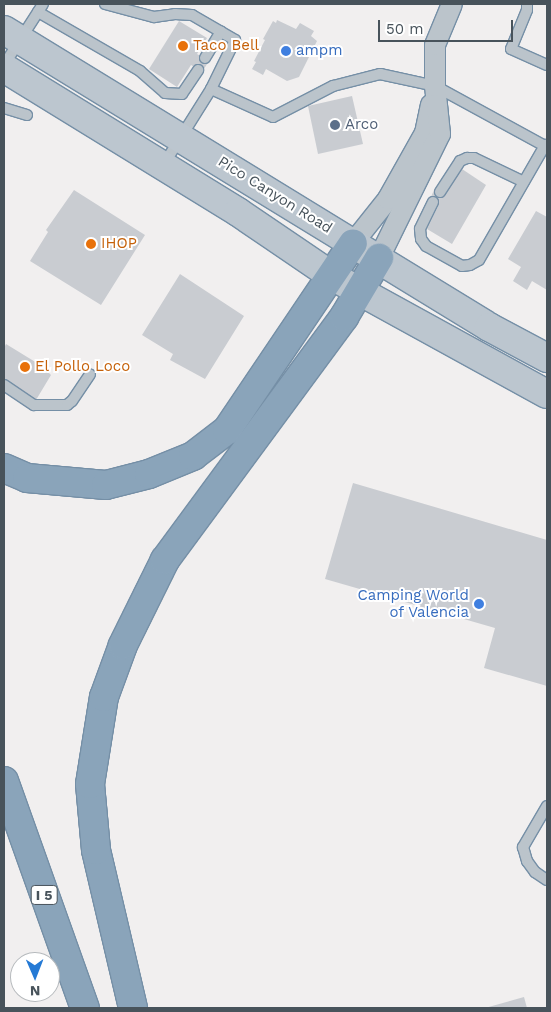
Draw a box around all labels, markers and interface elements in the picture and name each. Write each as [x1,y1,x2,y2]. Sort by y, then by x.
scale bar [381,10,516,42]
text: 50 m [386,20,423,38]
place label: Taco Bell [193,37,259,55]
marker: Taco Bell [177,40,189,52]
place label: ampm [296,42,342,60]
marker: ampm [280,45,292,57]
place label: Arco [345,116,378,134]
marker: Arco [329,119,341,131]
street label: Pico Canyon Road [215,153,335,237]
place label: IHOP [101,235,137,253]
marker: IHOP [85,238,97,250]
place label: El Pollo Loco [35,358,131,376]
marker: El Pollo Loco [19,361,31,373]
place label: Camping World of Valencia [357,586,469,621]
marker: Camping World of Valencia [473,598,485,610]
road number: I 5 [30,884,58,906]
north arrow [10,952,60,1002]
text: N [30,983,41,999]

